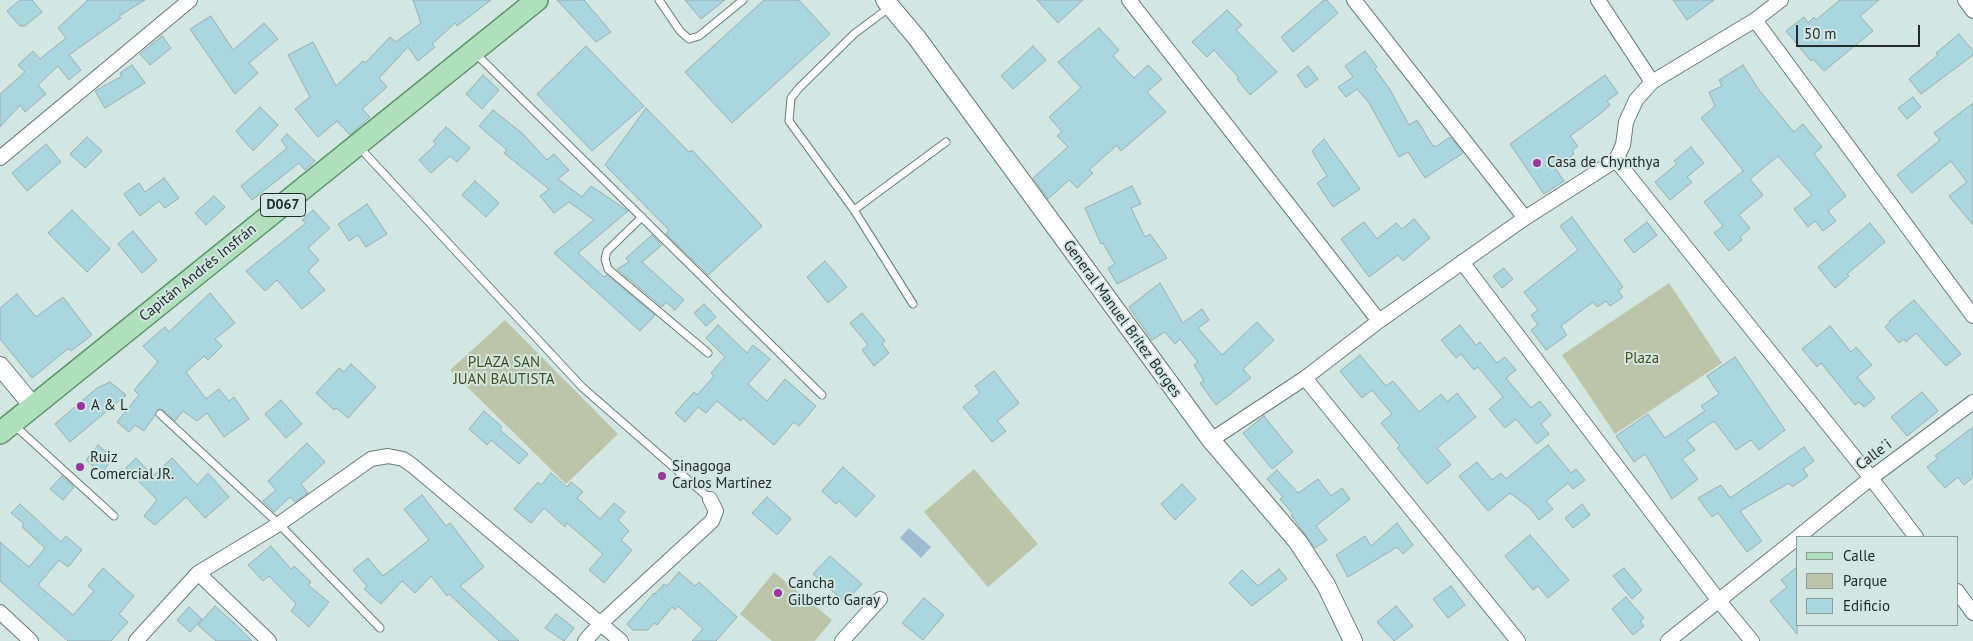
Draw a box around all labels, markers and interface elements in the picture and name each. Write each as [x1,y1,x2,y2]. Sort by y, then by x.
scale bar [1798,15,1922,47]
text: 50 m [1804,24,1837,43]
place label: Casa de Chynthya [1547,154,1660,172]
marker: Casa de Chynthya [1531,157,1543,169]
road number: D067 [260,194,306,216]
street label: Capitán Andrés Insfrán [136,220,260,326]
street label: General Manuel Brítez Borges [1059,237,1185,401]
park label: Plaza [1625,350,1659,368]
park label: PLAZA SAN JUAN BAUTISTA [453,354,555,389]
place label: A & L [91,397,128,415]
marker: A & L [75,400,87,412]
street label: Calle´i [1853,436,1895,474]
place label: Ruiz Comercial JR. [90,449,174,484]
place label: Sinagoga Carlos Martínez [672,458,772,493]
marker: Ruiz Comercial JR. [74,461,86,473]
marker: Sinagoga Carlos Martínez [656,470,668,482]
legend [1796,536,1958,626]
text: Calle [1843,546,1875,565]
text: Parque [1843,571,1887,590]
place label: Cancha Gilberto Garay [788,575,880,610]
marker: Cancha Gilberto Garay [772,587,784,599]
text: Edificio [1843,596,1890,615]

